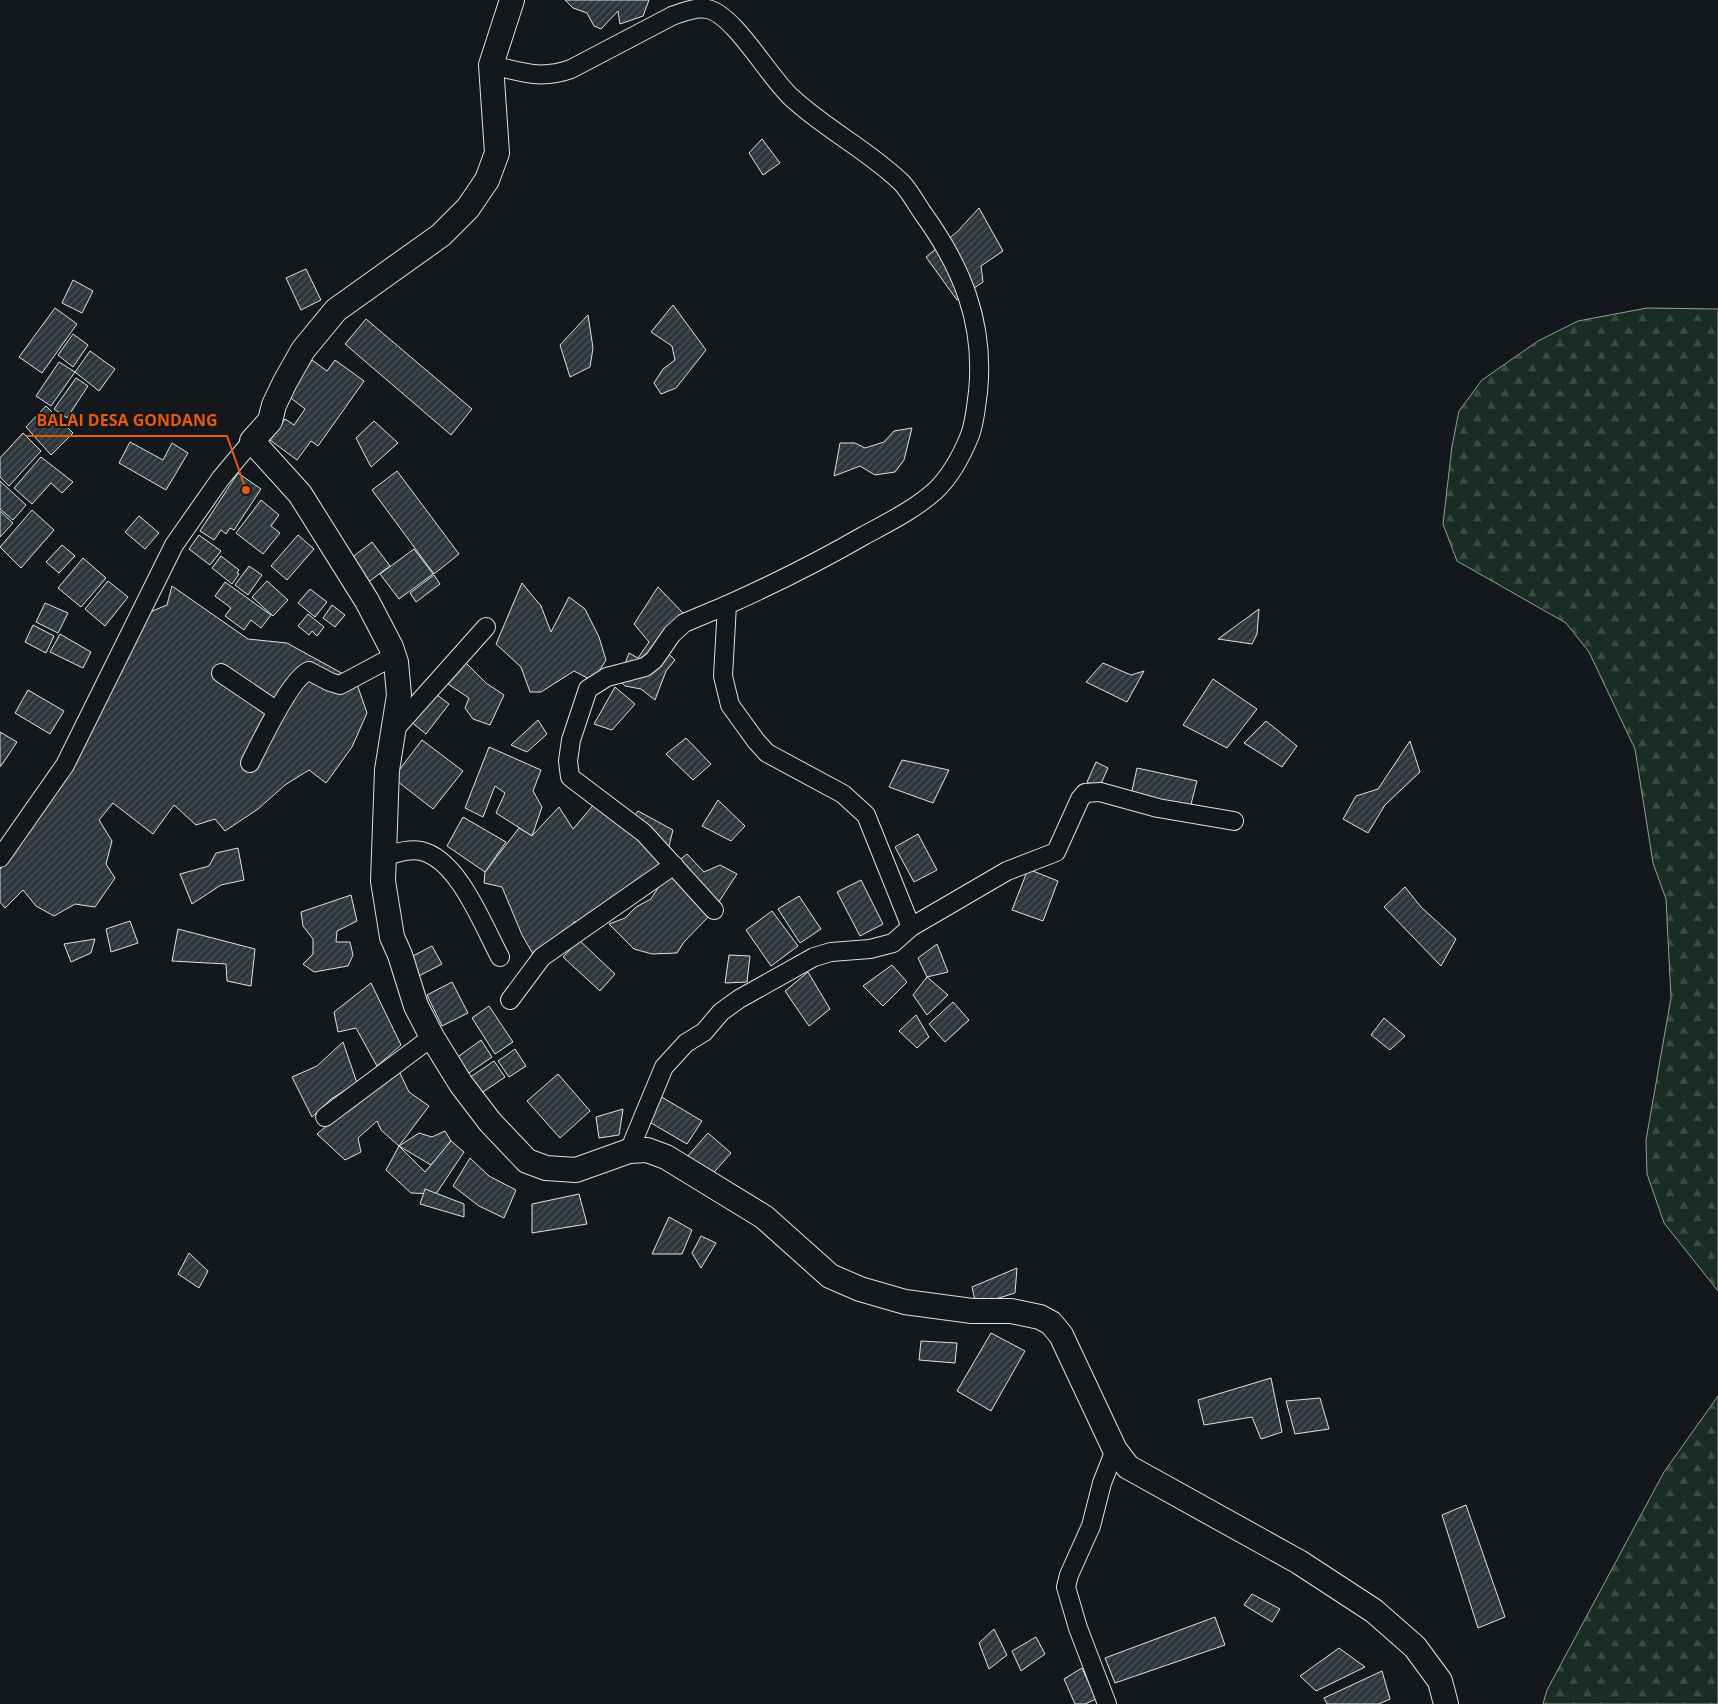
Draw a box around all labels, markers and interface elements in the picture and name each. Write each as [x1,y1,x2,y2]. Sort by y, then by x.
callout: BALAI DESA GONDANG [26,405,227,436]
text: BALAI DESA GONDANG [37,409,217,431]

